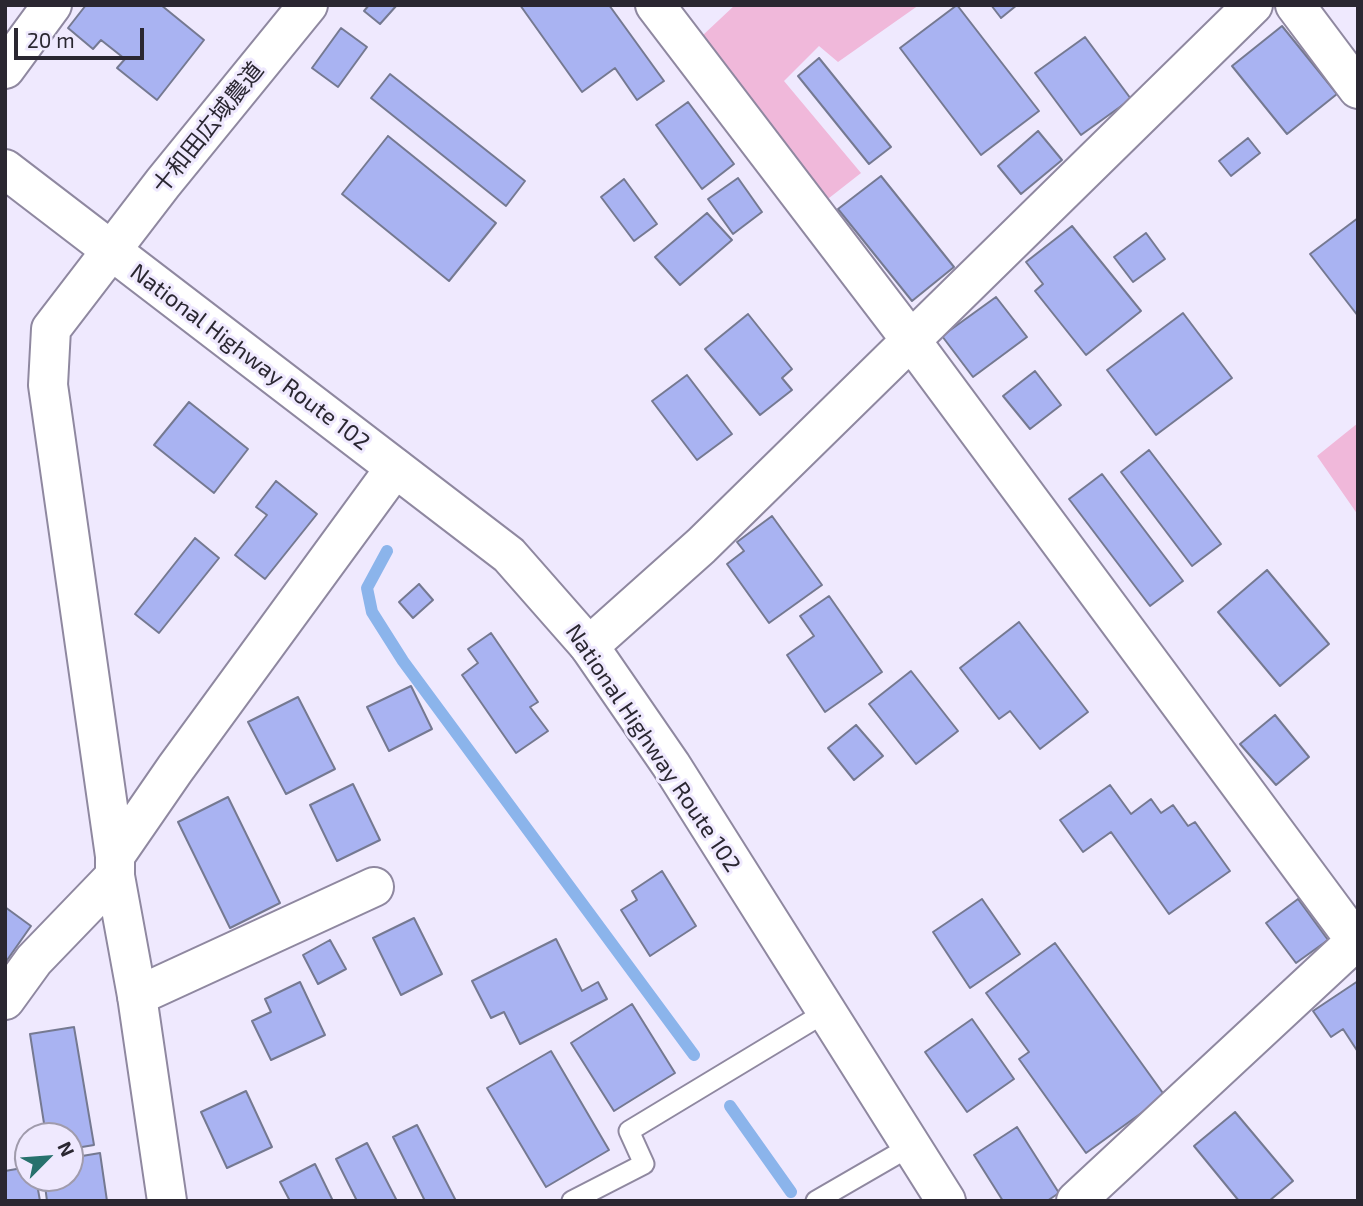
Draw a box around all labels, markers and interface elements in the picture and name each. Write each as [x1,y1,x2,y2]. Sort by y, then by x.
scale bar [18,14,147,58]
text: 20 m [27,27,75,52]
street label: 十和田広域農道 [147,57,269,199]
street label: National Highway Route 102 [125,258,375,456]
street label: National Highway Route 102 [560,619,746,877]
north arrow [14,1122,84,1192]
text: N [53,1138,80,1160]

